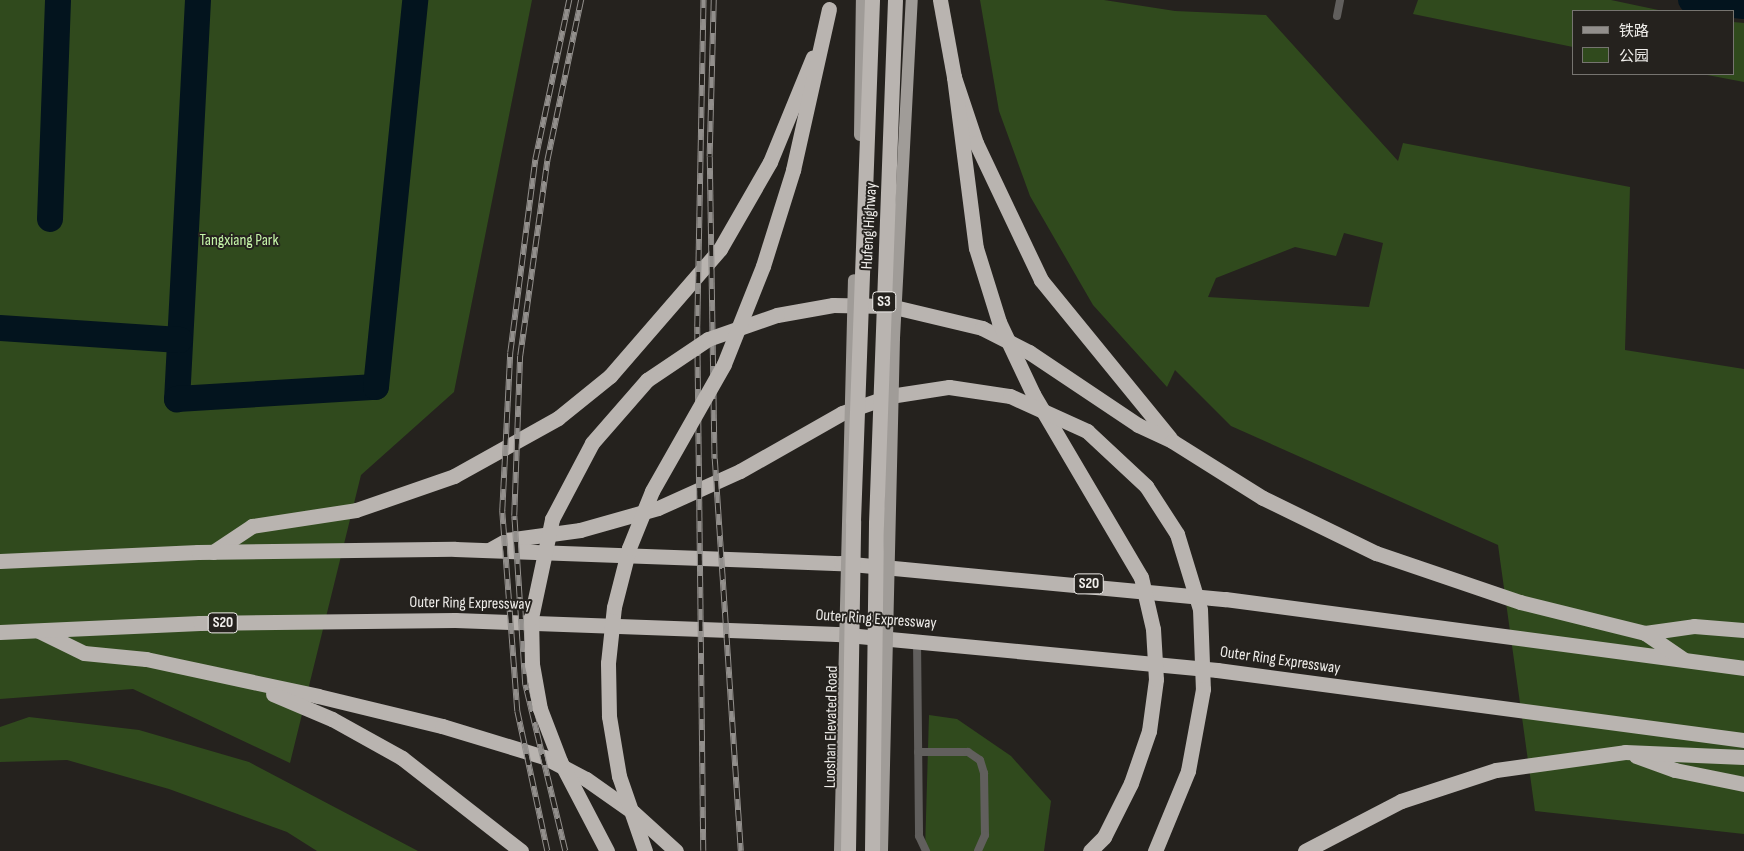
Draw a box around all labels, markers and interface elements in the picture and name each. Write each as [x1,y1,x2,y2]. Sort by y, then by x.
legend [1572,10,1734,75]
text: 铁路 [1619,22,1649,41]
text: 公园 [1619,47,1649,66]
street label: Hufeng Highway [858,182,882,270]
park label: Tangxiang Park [199,231,279,251]
road number: S3 [872,290,896,314]
road number: S20 [1073,572,1105,596]
street label: Outer Ring Expressway [409,593,531,615]
street label: Outer Ring Expressway [815,606,937,634]
road number: S20 [207,610,239,636]
street label: Outer Ring Expressway [1219,643,1341,679]
street label: Luoshan Elevated Road [821,666,843,788]

